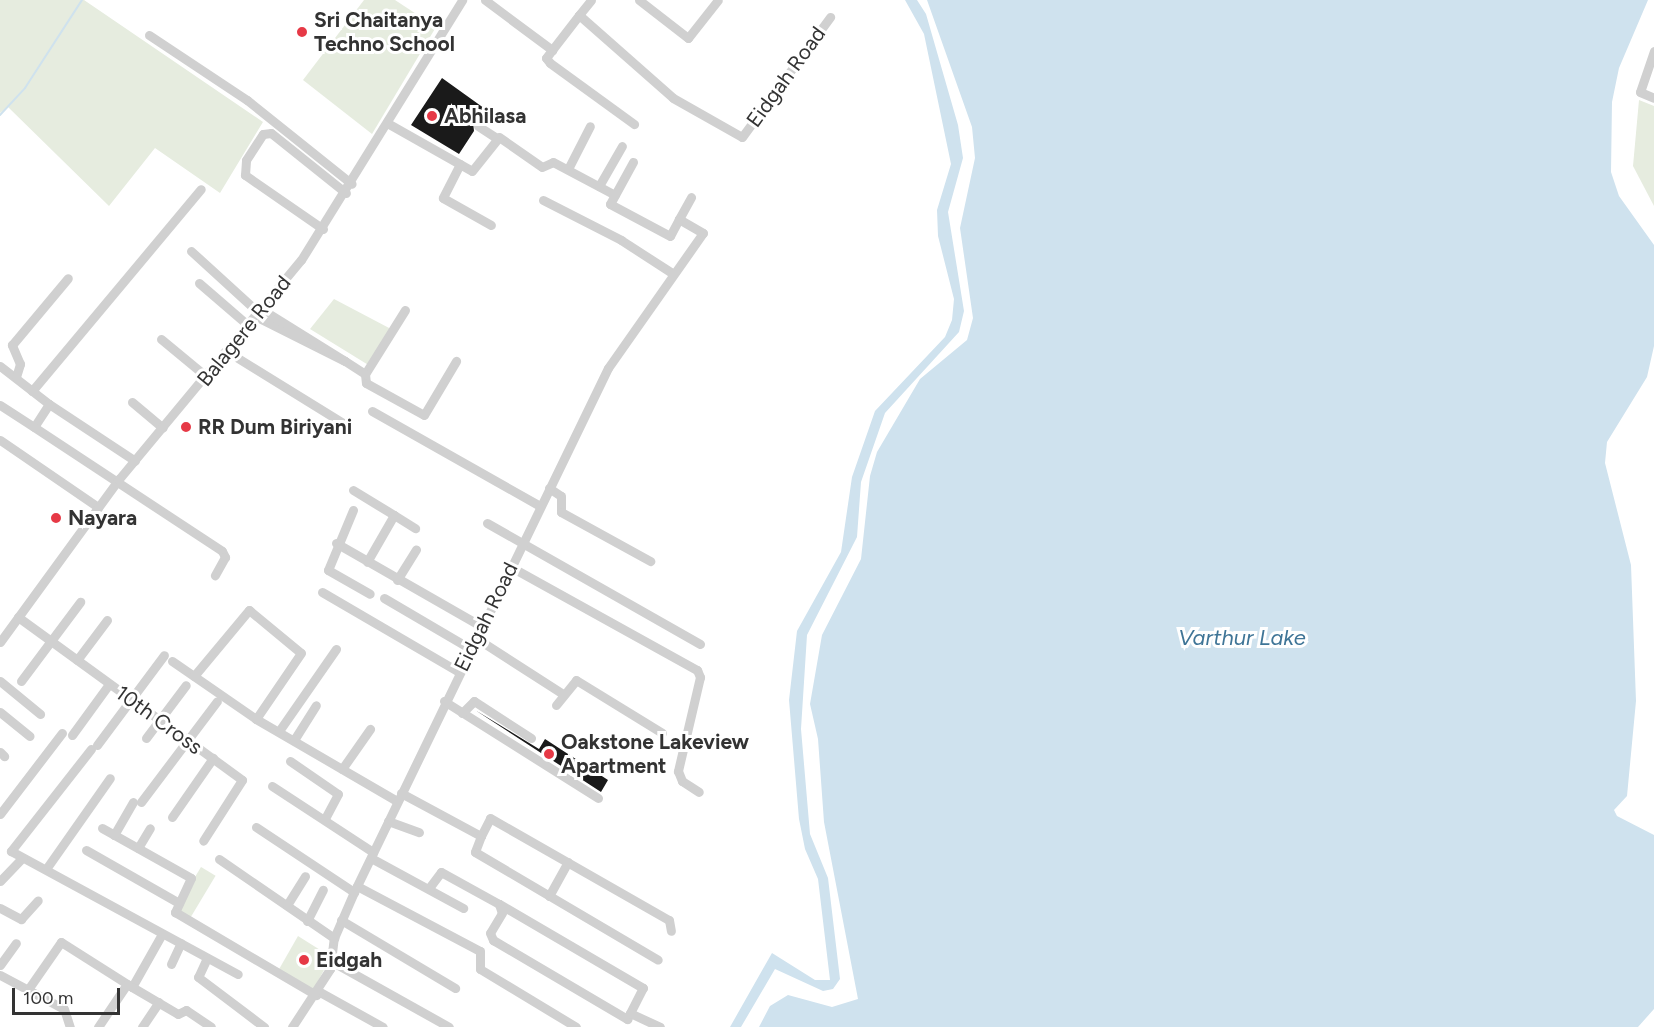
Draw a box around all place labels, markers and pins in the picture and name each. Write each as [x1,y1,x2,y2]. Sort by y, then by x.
place label: Sri Chaitanya Techno School [314,7,455,57]
marker: Sri Chaitanya Techno School [295,25,309,39]
place label: Abhilasa [444,103,526,129]
marker: Abhilasa [425,109,439,123]
place label: RR Dum Biriyani [198,414,352,440]
marker: RR Dum Biriyani [179,420,193,434]
place label: Nayara [68,505,137,531]
marker: Nayara [49,511,63,525]
place label: Oakstone Lakeview Apartment [561,729,749,779]
marker: Oakstone Lakeview Apartment [542,747,556,761]
place label: Eidgah [316,947,382,973]
marker: Eidgah [297,953,311,967]

